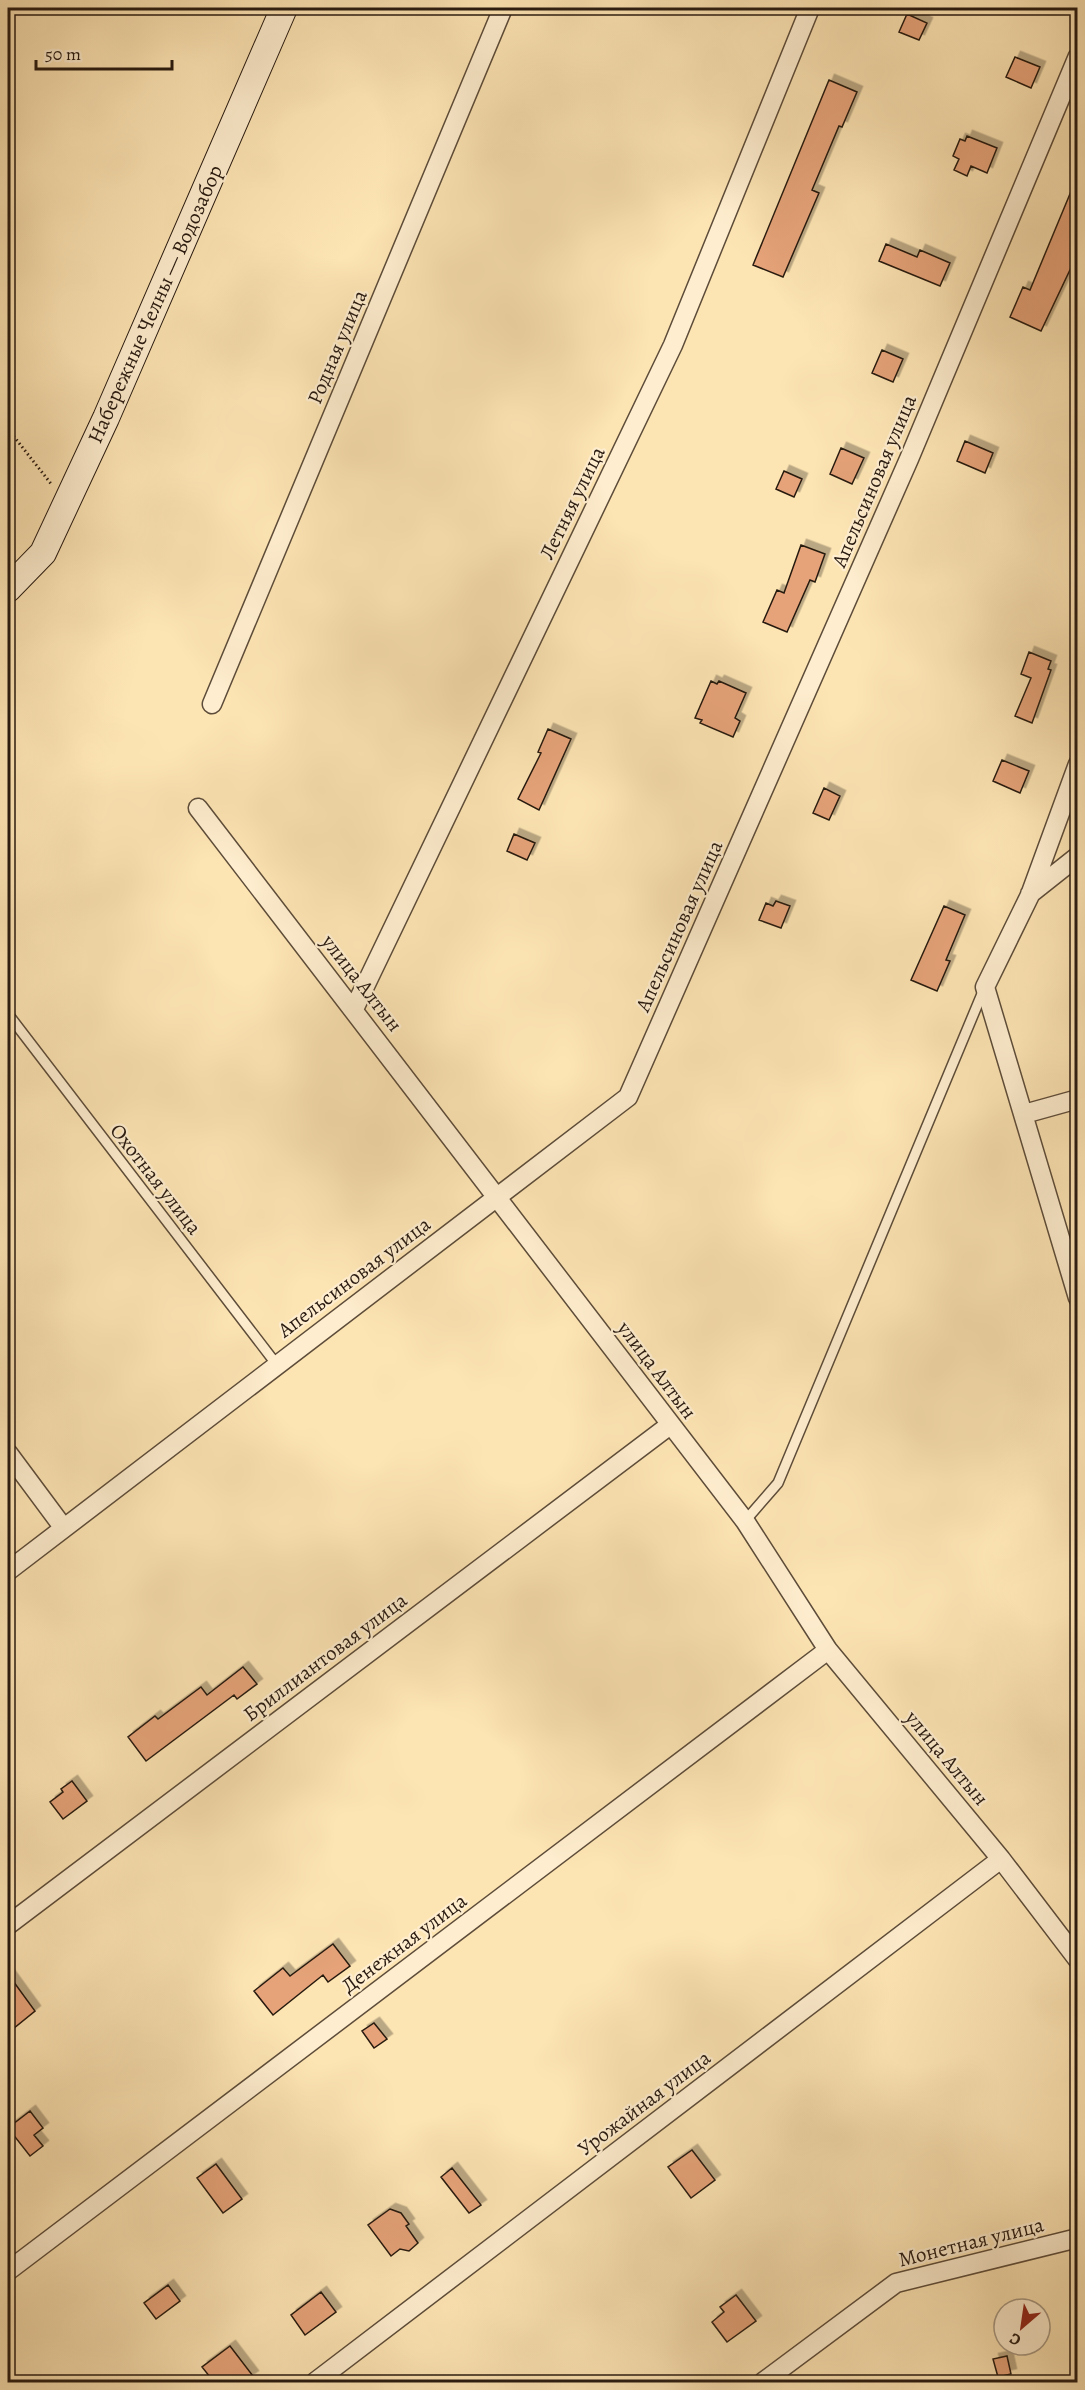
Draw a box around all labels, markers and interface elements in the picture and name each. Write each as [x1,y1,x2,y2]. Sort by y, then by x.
scale bar [36,33,172,71]
text: 50 m [45,42,81,66]
street label: Набережные Челны — Водозабор [81,160,229,448]
street label: Родная улица [300,285,374,408]
street label: Апельсиновая улица [825,390,923,572]
street label: Летняя улица [533,442,612,564]
street label: Апельсиновая улица [628,836,729,1017]
street label: улица Алтын [315,928,409,1037]
street label: Охотная улица [104,1118,209,1241]
street label: Апельсиновая улица [271,1210,436,1344]
street label: улица Алтын [610,1314,703,1425]
street label: Бриллиантовая улица [237,1586,413,1728]
street label: улица Алтын [898,1704,995,1811]
street label: Денежная улица [336,1886,473,1999]
street label: Урожайная улица [572,2044,716,2162]
street label: Монетная улица [895,2210,1047,2274]
north arrow [992,2297,1052,2357]
text: С [1005,2327,1025,2351]

